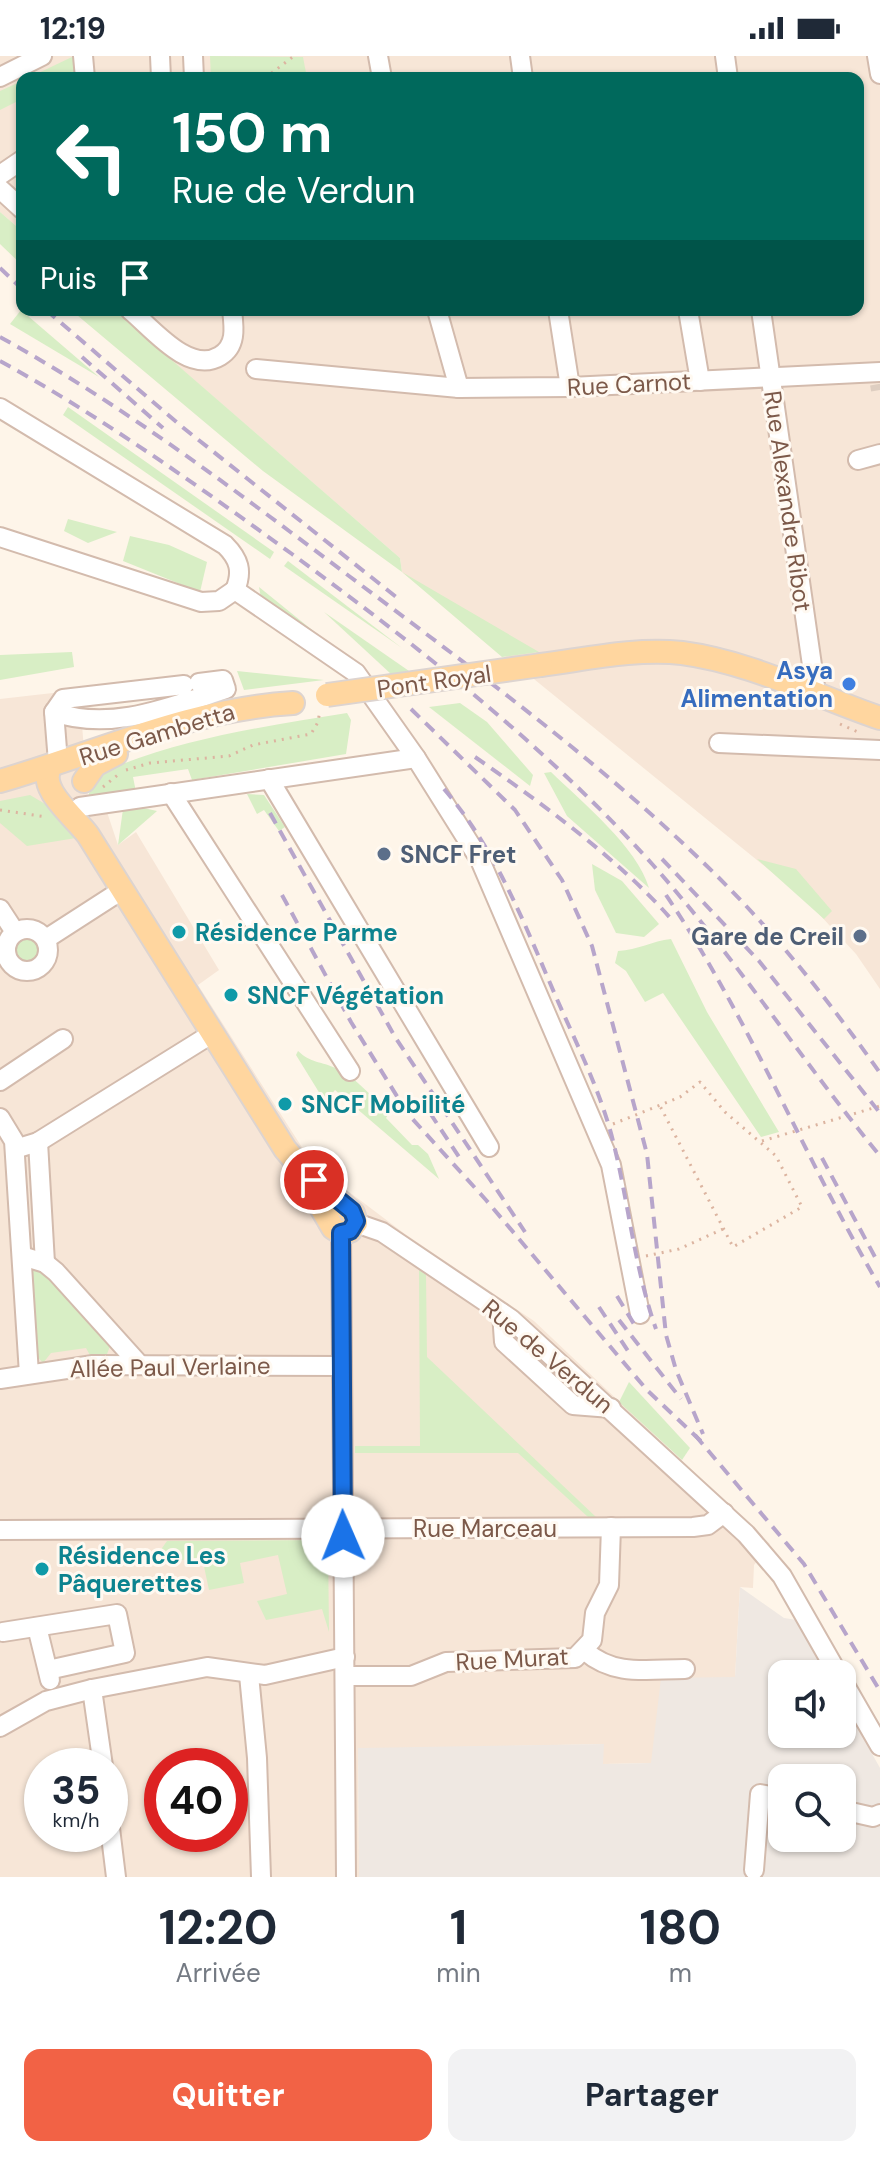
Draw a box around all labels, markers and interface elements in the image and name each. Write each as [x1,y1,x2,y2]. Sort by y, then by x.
text: 12:19 [40,9,106,48]
text: 150 m [172,96,333,169]
icon: left [40,104,144,208]
text: Rue de Verdun [172,167,415,214]
icon: arrive [113,256,157,300]
text: Puis [40,259,97,298]
street label: Rue Carnot [566,365,692,403]
street label: Rue Alexandre Ribot [757,389,819,613]
place label: Asya Alimentation [680,655,833,714]
street label: Pont Royal [375,658,493,704]
marker: Asya Alimentation [840,675,858,693]
street label: Rue Gambetta [76,696,238,772]
place label: SNCF Fret [400,839,516,870]
marker: SNCF Fret [375,845,393,863]
place label: Résidence Parme [195,917,398,948]
place label: Gare de Creil [691,921,844,952]
marker: Résidence Parme [170,923,188,941]
marker: Gare de Creil [851,927,869,945]
place label: SNCF Végétation [247,980,444,1011]
marker: SNCF Végétation [222,986,240,1004]
place label: SNCF Mobilité [301,1089,465,1120]
marker: SNCF Mobilité [276,1095,294,1113]
pin [280,1146,348,1214]
icon: arrive [292,1158,336,1202]
street label: Rue de Verdun [476,1292,620,1420]
street label: Allée Paul Verlaine [69,1350,271,1384]
position arrow [301,1494,385,1578]
street label: Rue Marceau [413,1513,557,1544]
place label: Résidence Les Pâquerettes [58,1540,226,1599]
marker: Résidence Les Pâquerettes [33,1560,51,1578]
street label: Rue Murat [455,1641,569,1677]
map controls [768,1660,856,1852]
button: sound [768,1660,856,1748]
speed limit sign: 40 [144,1748,248,1852]
text: 35 [52,1764,101,1816]
button: search [768,1764,856,1852]
text: km/h [52,1807,100,1833]
text: 12:20 [159,1896,277,1959]
text: 1 [450,1896,467,1959]
text: 180 [639,1896,721,1959]
text: Arrivée [175,1956,261,1990]
text: min [436,1956,481,1990]
text: m [669,1956,692,1990]
button: Quitter [24,2049,432,2141]
button: Partager [448,2049,856,2141]

